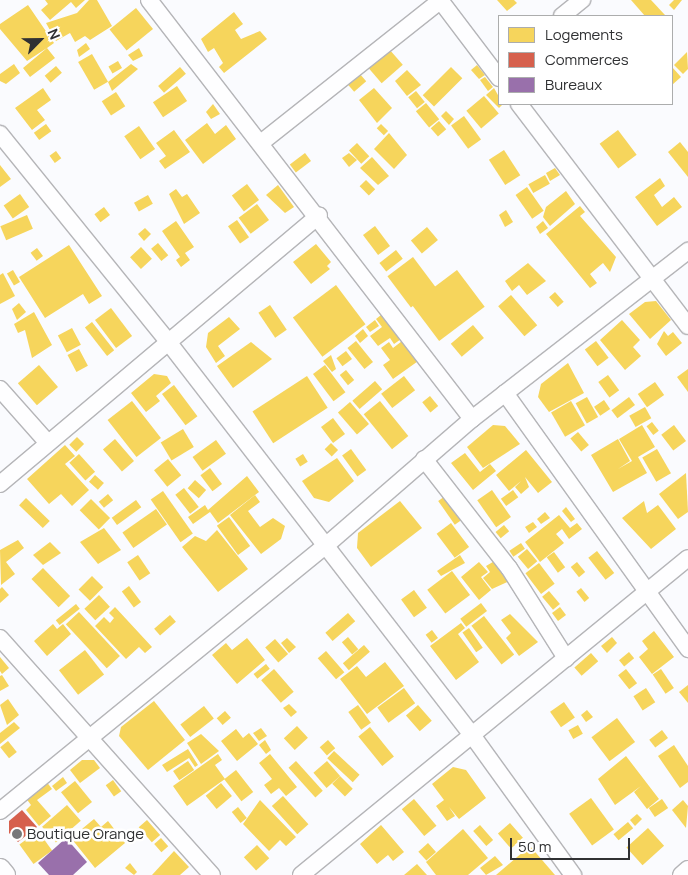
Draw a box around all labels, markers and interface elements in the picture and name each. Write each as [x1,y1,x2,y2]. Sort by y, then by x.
north arrow [15,15,65,65]
legend [498,15,673,105]
text: Logements [545,24,623,45]
text: N [44,26,65,42]
text: Commerces [545,49,629,70]
text: Bureaux [545,74,602,95]
place label: Boutique Orange [27,825,144,843]
marker: Boutique Orange [11,828,23,840]
scale bar [513,828,633,860]
text: 50 m [518,836,552,857]

